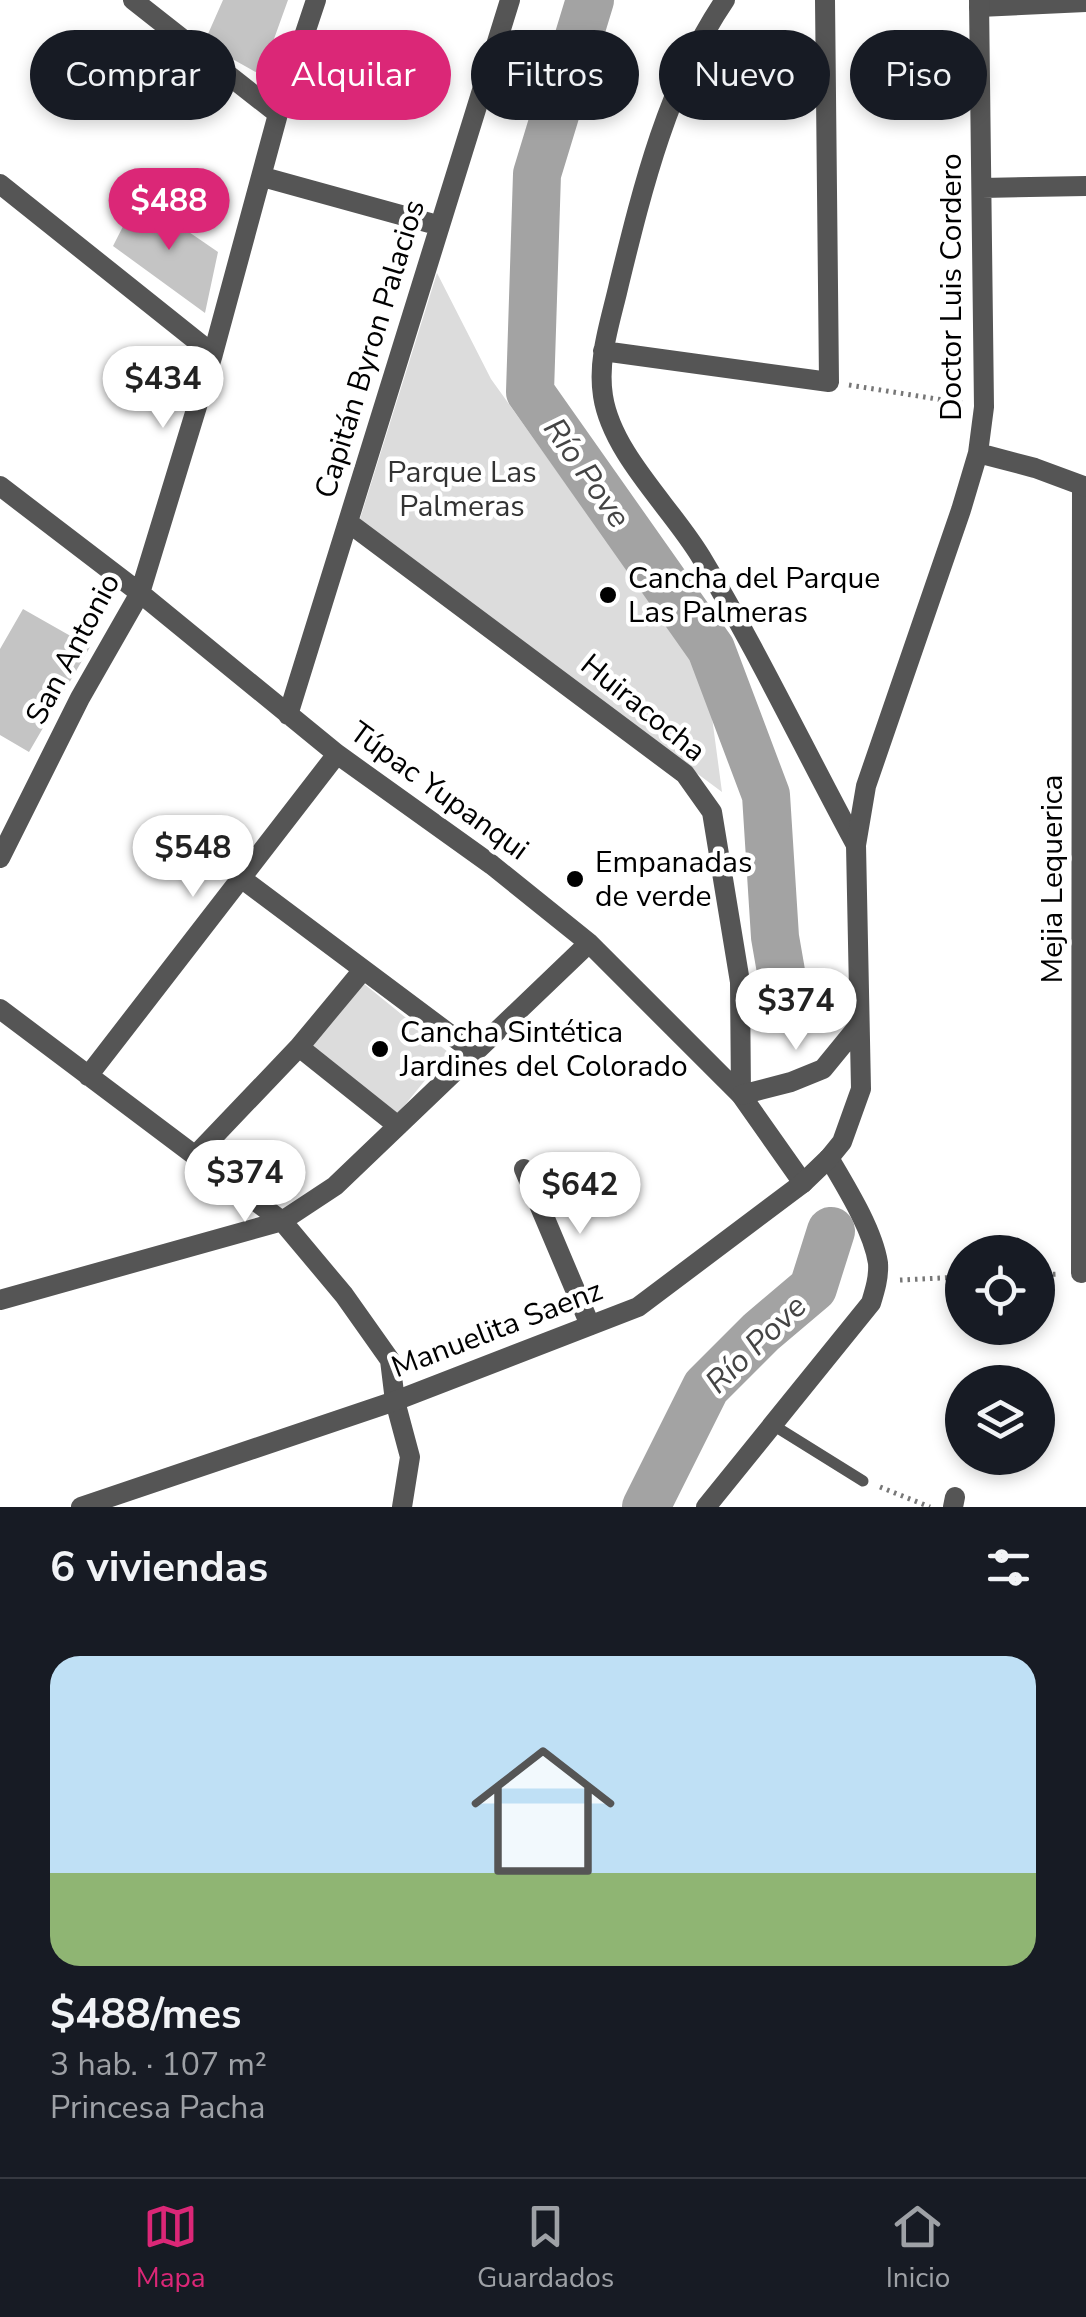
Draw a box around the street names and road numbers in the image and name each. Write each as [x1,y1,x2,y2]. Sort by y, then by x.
street label: Doctor Luis Cordero [931,153,972,421]
street label: Capitán Byron Palacios [305,195,435,503]
street label: San Antonio [16,566,130,732]
street label: Huiracocha [572,645,714,771]
street label: Túpac Yupanqui [341,712,537,870]
street label: Mejia Lequerica [1032,774,1073,984]
street label: Manuelita Saenz [386,1270,608,1388]

